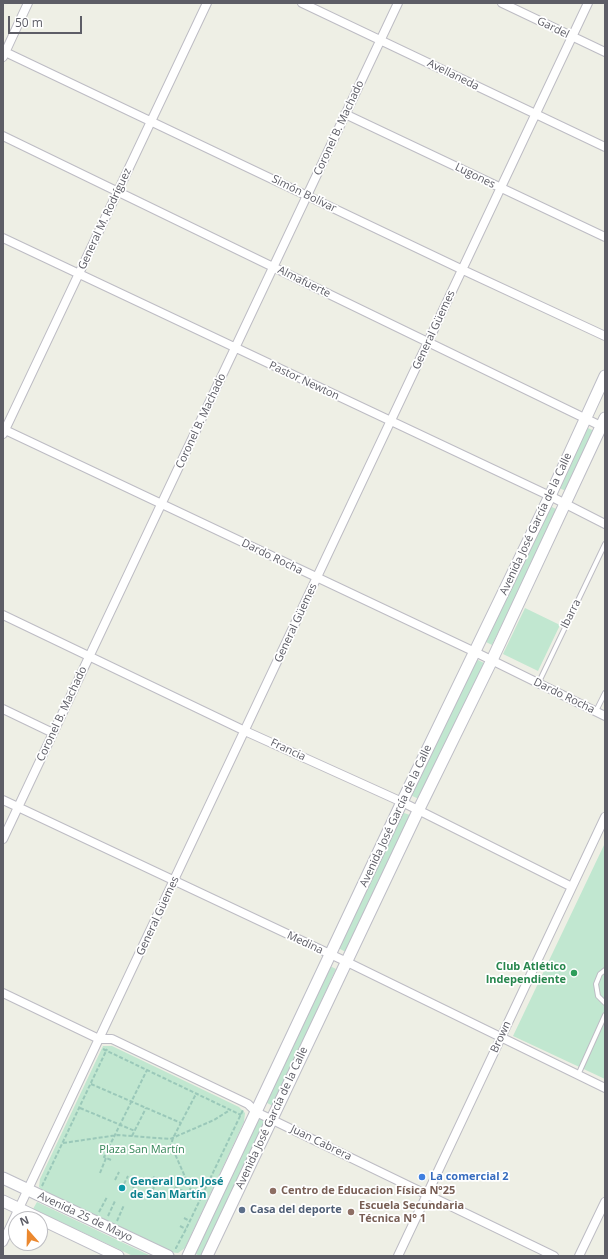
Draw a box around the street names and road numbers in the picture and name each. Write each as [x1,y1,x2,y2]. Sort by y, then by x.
street label: Gardel [535,15,571,41]
street label: Avellaneda [425,57,481,93]
street label: Coronel B. Machado [311,78,367,178]
street label: Lugones [453,161,497,191]
street label: General M. Rodríguez [76,166,134,272]
street label: Simón Bolívar [269,173,339,215]
street label: Almafuerte [275,264,333,300]
street label: General Güemes [410,288,458,372]
street label: Pastor Newton [267,359,341,403]
street label: Coronel B. Machado [173,371,229,471]
street label: Avenida José García de la Calle [497,451,575,597]
street label: Dardo Rocha [239,537,305,577]
street label: General Güemes [272,581,320,665]
street label: Ibarra [558,597,584,631]
street label: Coronel B. Machado [34,664,90,764]
street label: Dardo Rocha [531,676,597,716]
street label: Francia [268,736,308,764]
street label: Avenida José García de la Calle [357,743,435,889]
street label: General Güemes [134,874,182,958]
street label: Medina [285,929,325,957]
street label: Brown [488,1019,514,1055]
street label: Avenida José García de la Calle [233,1045,311,1191]
street label: Juan Cabrera [288,1122,354,1164]
street label: Avenida 25 de Mayo [35,1189,135,1245]

